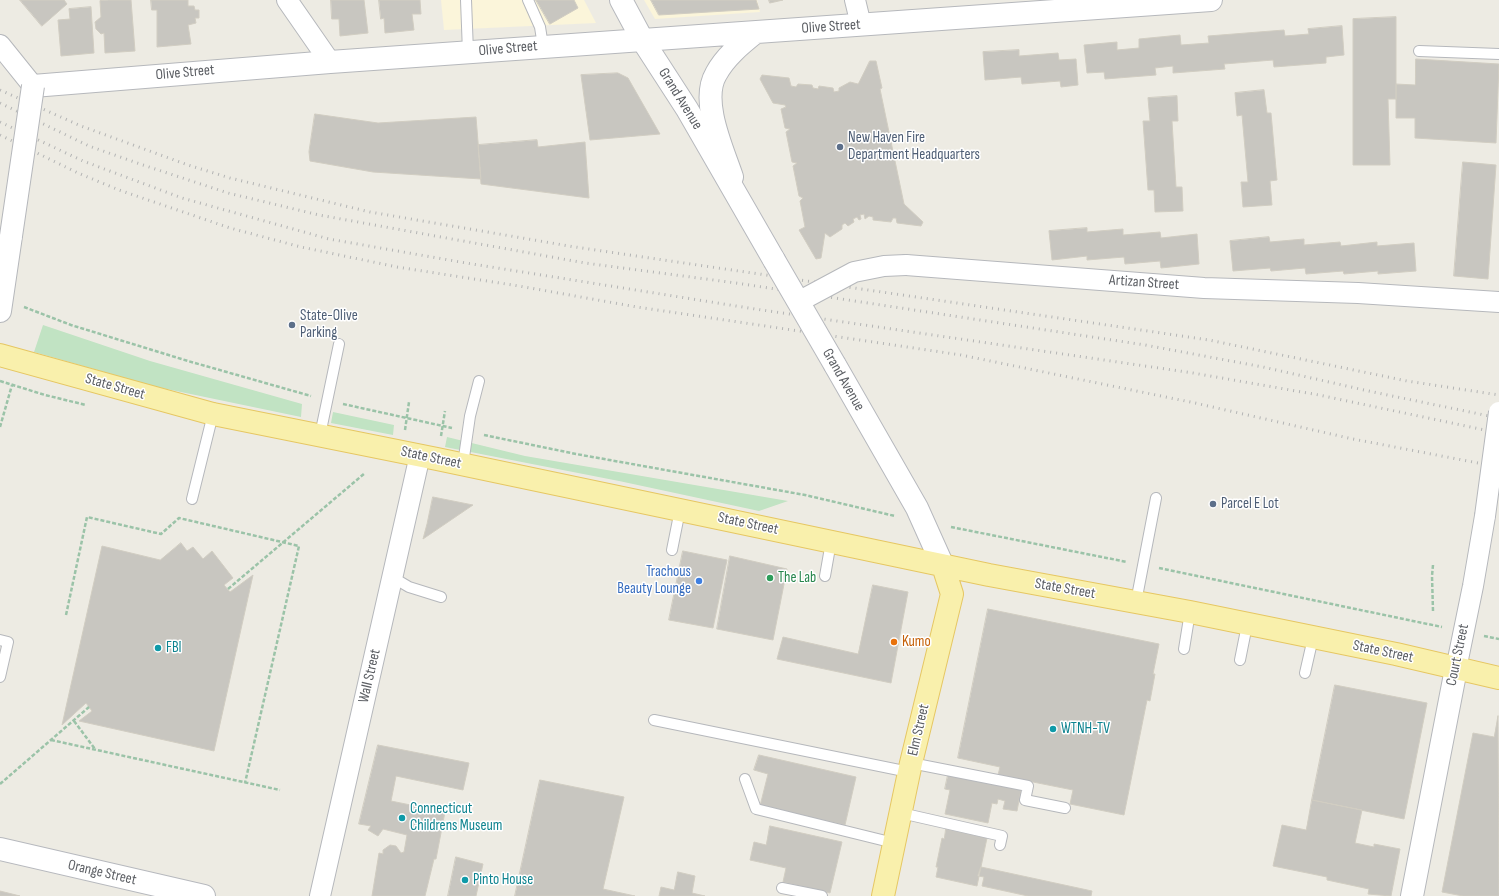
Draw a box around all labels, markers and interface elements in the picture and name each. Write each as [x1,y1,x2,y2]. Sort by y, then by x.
street label: Olive Street [801,16,861,38]
street label: Olive Street [478,37,538,61]
street label: Olive Street [155,61,215,85]
street label: Grand Avenue [654,65,706,133]
place label: New Haven Fire Department Headquarters [848,129,980,164]
marker: New Haven Fire Department Headquarters [835,142,845,152]
street label: Artizan Street [1108,272,1180,294]
place label: State-Olive Parking [300,307,358,342]
marker: State-Olive Parking [287,320,297,330]
street label: Grand Avenue [818,346,868,414]
street label: State Street [83,370,147,404]
street label: State Street [399,443,463,473]
place label: Parcel E Lot [1221,495,1279,513]
marker: Parcel E Lot [1208,499,1218,509]
street label: State Street [716,509,780,539]
place label: Trachous Beauty Lounge [617,563,691,598]
place label: The Lab [778,569,816,587]
marker: The Lab [765,573,775,583]
street label: State Street [1033,575,1097,603]
marker: Trachous Beauty Lounge [694,576,704,586]
street label: Court Street [1443,622,1473,688]
place label: Kumo [902,633,931,651]
marker: Kumo [889,637,899,647]
street label: State Street [1351,637,1415,667]
place label: FBI [166,639,182,657]
marker: FBI [153,643,163,653]
street label: Wall Street [355,647,385,705]
street label: Elm Street [904,702,934,758]
place label: WTNH-TV [1061,720,1110,738]
marker: WTNH-TV [1048,724,1058,734]
place label: Connecticut Childrens Museum [410,800,502,835]
marker: Connecticut Childrens Museum [397,813,407,823]
street label: Orange Street [66,856,138,890]
place label: Pinto House [473,871,533,889]
marker: Pinto House [460,875,470,885]

